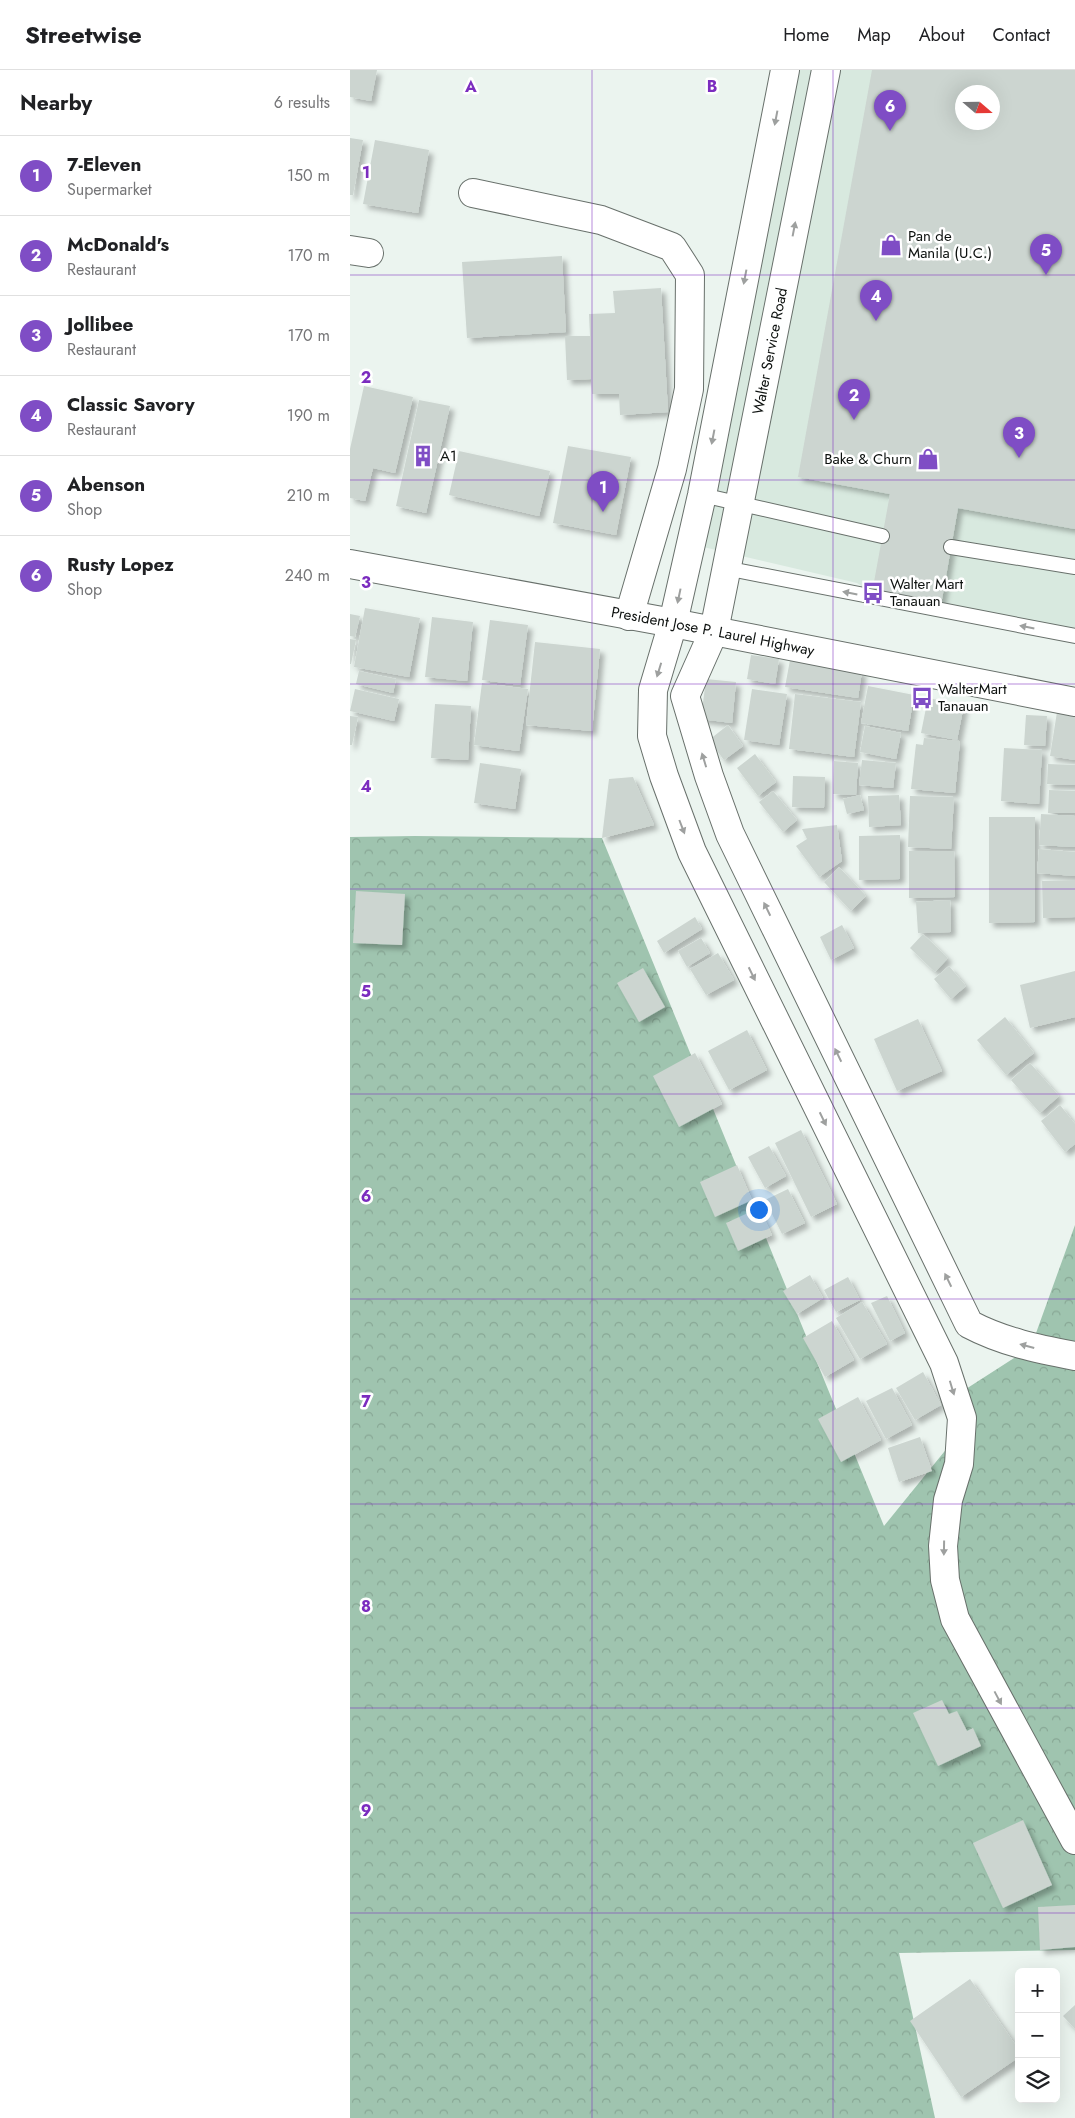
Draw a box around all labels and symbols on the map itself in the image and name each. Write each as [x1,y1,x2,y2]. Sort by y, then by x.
text: A [464,75,477,98]
text: B [707,75,717,98]
north arrow [955,85,1000,130]
pin: 6 [874,90,906,131]
one-way arrow [771,110,779,126]
text: 1 [362,161,370,184]
one-way arrow [790,221,798,236]
place label: Pan de Manila (U.C.) [908,225,992,264]
shop icon: Pan de Manila (U.C.) [878,232,904,258]
pin: 5 [1030,234,1062,275]
one-way arrow [740,270,748,286]
pin: 4 [860,280,892,321]
street label: Walter Service Road [747,286,793,416]
text: 2 [361,366,371,389]
pin: 2 [838,379,870,420]
pin: 3 [1003,417,1035,458]
one-way arrow [709,429,717,445]
building icon: A1 [410,443,436,469]
place label: A1 [440,445,457,467]
shop icon: Bake & Churn [915,446,941,472]
place label: Bake & Churn [824,448,912,470]
pin: 1 [587,471,619,512]
text: 3 [361,571,371,594]
place label: Walter Mart Tanauan [890,573,963,612]
bus stop icon: Walter Mart Tanauan [860,580,886,606]
one-way arrow [675,588,683,604]
one-way arrow [842,588,858,596]
street label: President Jose P. Laurel Highway [609,601,817,662]
one-way arrow [1020,623,1035,631]
one-way arrow [655,663,663,678]
place label: WalterMart Tanauan [938,678,1007,717]
bus stop icon: WalterMart Tanauan [909,685,935,711]
one-way arrow [700,752,708,767]
text: 4 [360,775,372,798]
one-way arrow [679,819,687,834]
one-way arrow [763,902,771,916]
one-way arrow [748,966,756,981]
text: 5 [361,980,371,1003]
one-way arrow [834,1048,842,1062]
one-way arrow [819,1112,827,1127]
text: 6 [361,1185,371,1208]
your location [746,1197,772,1223]
one-way arrow [943,1273,951,1287]
one-way arrow [1020,1342,1035,1350]
one-way arrow [949,1381,957,1396]
text: 7 [361,1390,371,1413]
one-way arrow [940,1540,948,1556]
text: 8 [361,1595,371,1618]
one-way arrow [994,1691,1002,1705]
text: 9 [361,1799,371,1822]

